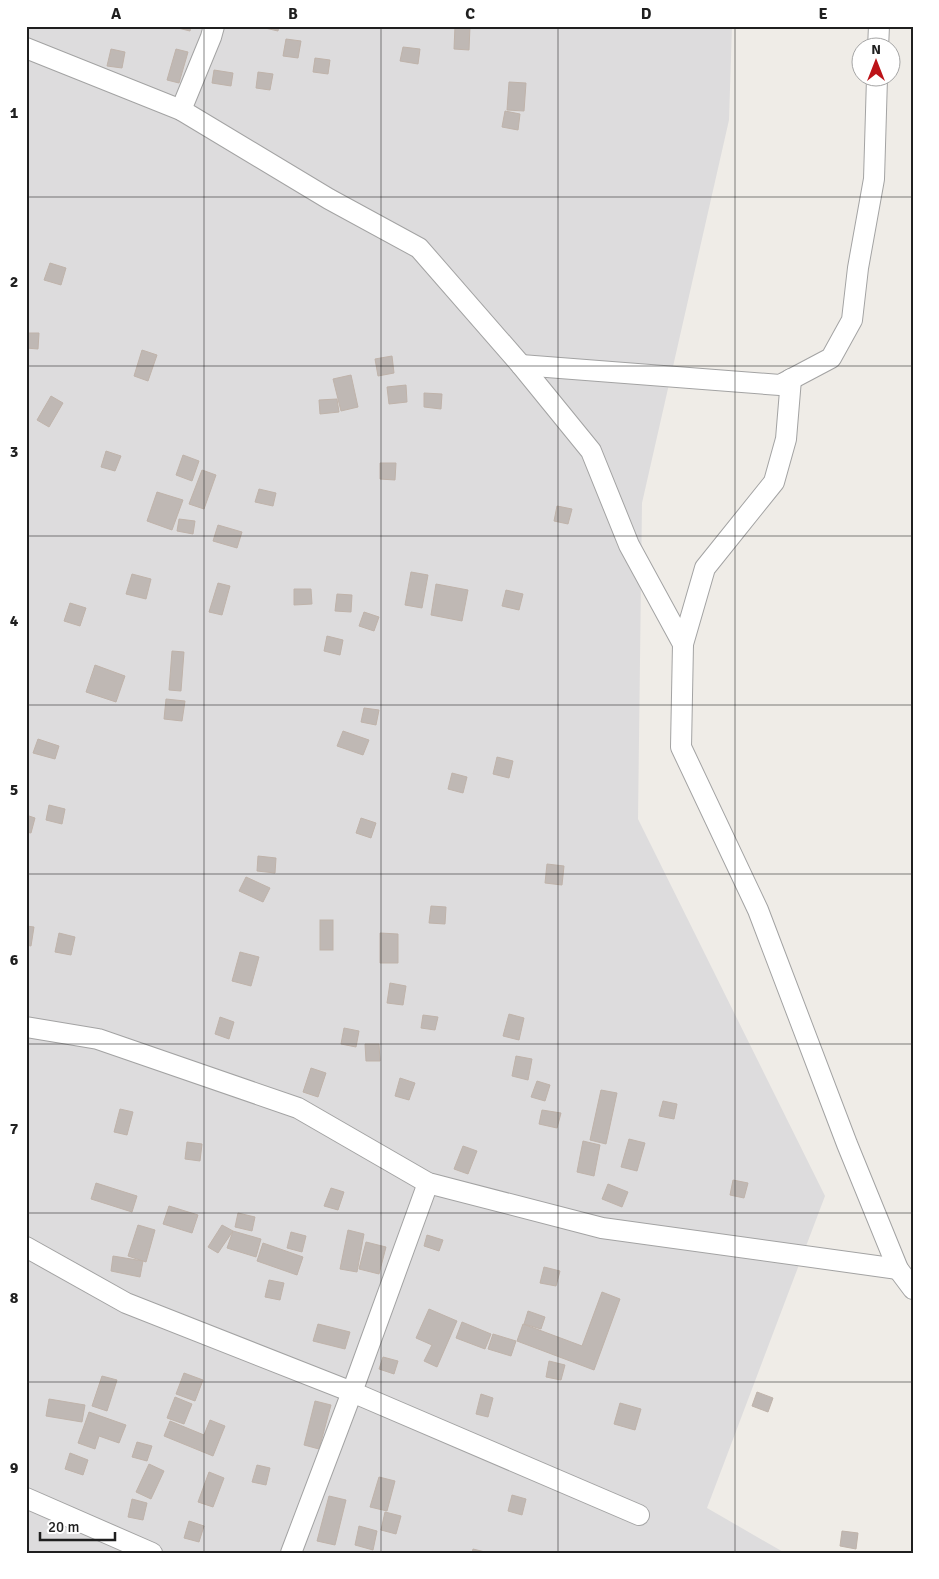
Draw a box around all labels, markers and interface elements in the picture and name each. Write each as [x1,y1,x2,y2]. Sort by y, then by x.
text: A [111,4,122,24]
text: B [288,4,298,24]
text: C [465,4,475,24]
text: D [641,4,652,24]
text: E [818,4,828,24]
north arrow [852,38,902,88]
text: N [871,41,881,58]
text: 1 [10,103,19,123]
text: 2 [10,272,18,292]
text: 3 [10,442,18,462]
text: 4 [10,611,19,631]
text: 5 [10,780,18,800]
text: 6 [10,950,19,970]
text: 7 [10,1119,19,1139]
text: 8 [10,1288,19,1308]
text: 9 [10,1458,19,1478]
scale bar [40,1509,115,1541]
text: 20 m [48,1518,79,1536]

